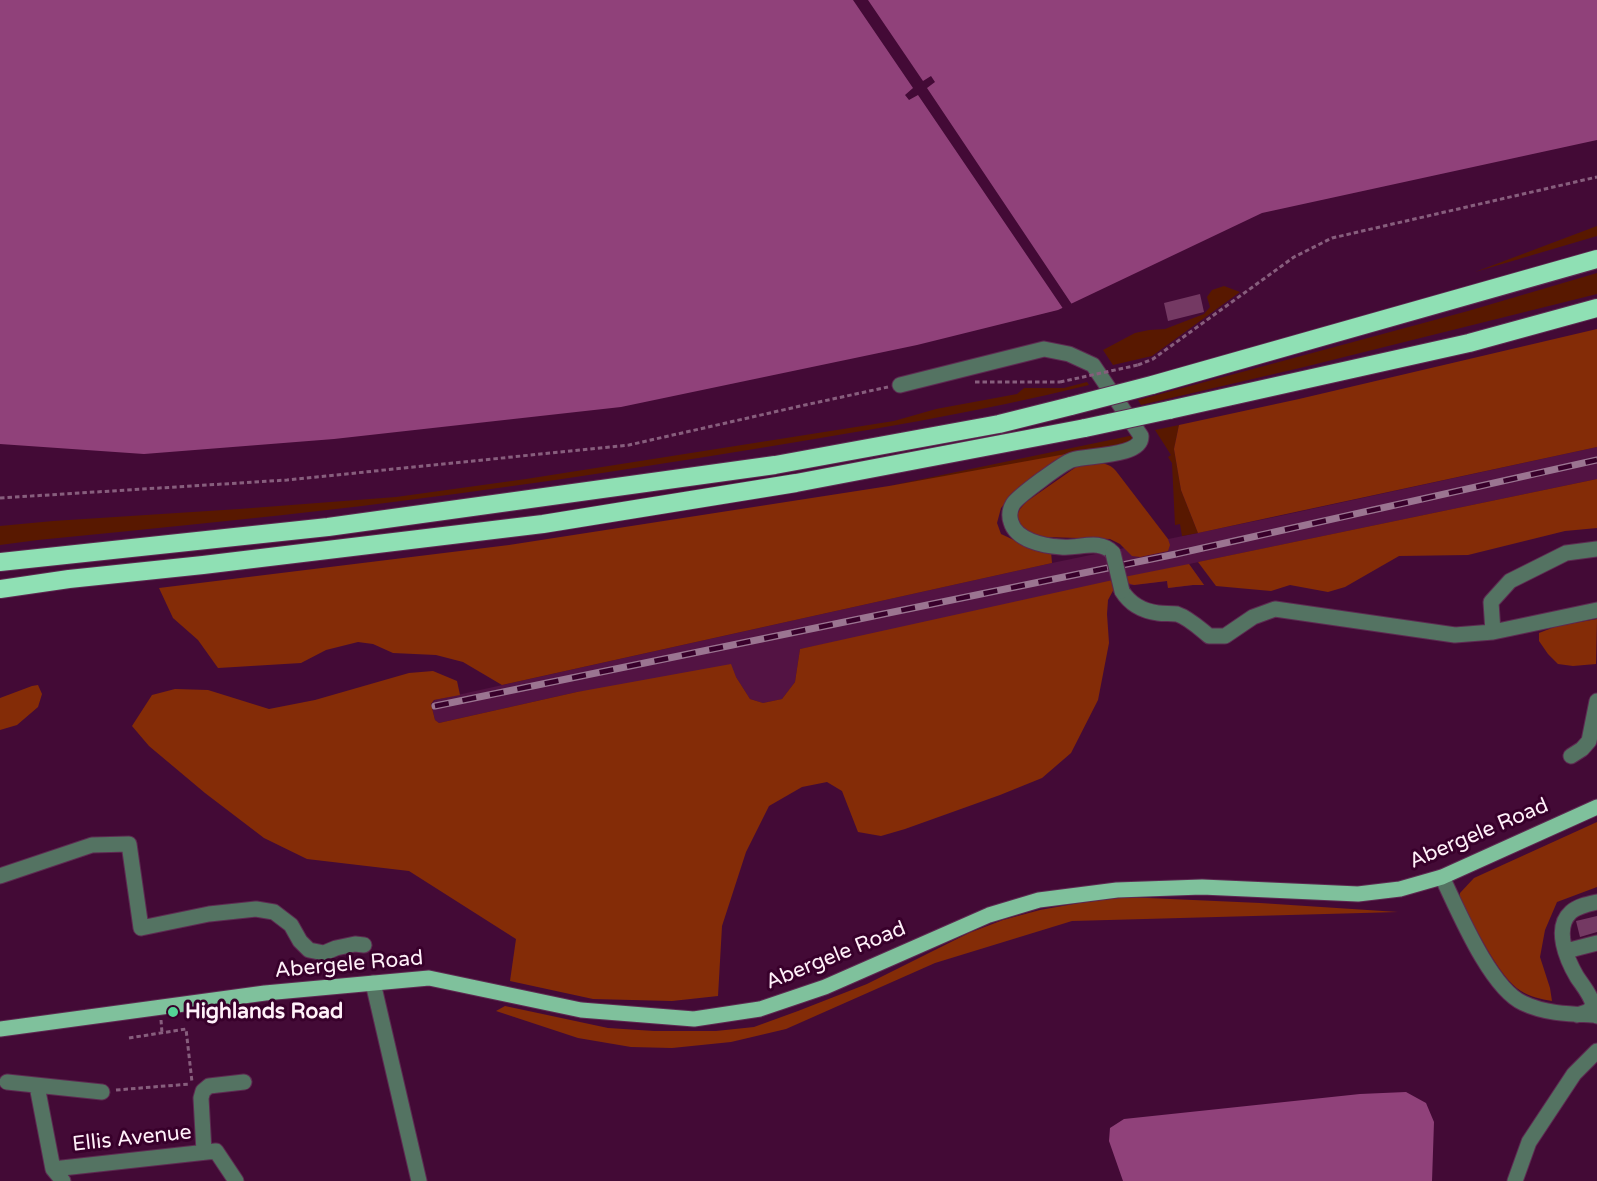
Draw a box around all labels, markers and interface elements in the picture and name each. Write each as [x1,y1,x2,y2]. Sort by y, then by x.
street label: Abergele Road [1406,793,1552,875]
street label: Abergele Road [762,916,910,996]
street label: Abergele Road [274,946,424,984]
place label: Highlands Road [185,999,343,1025]
marker: Highlands Road [166,1005,180,1019]
street label: Ellis Avenue [71,1120,193,1158]

